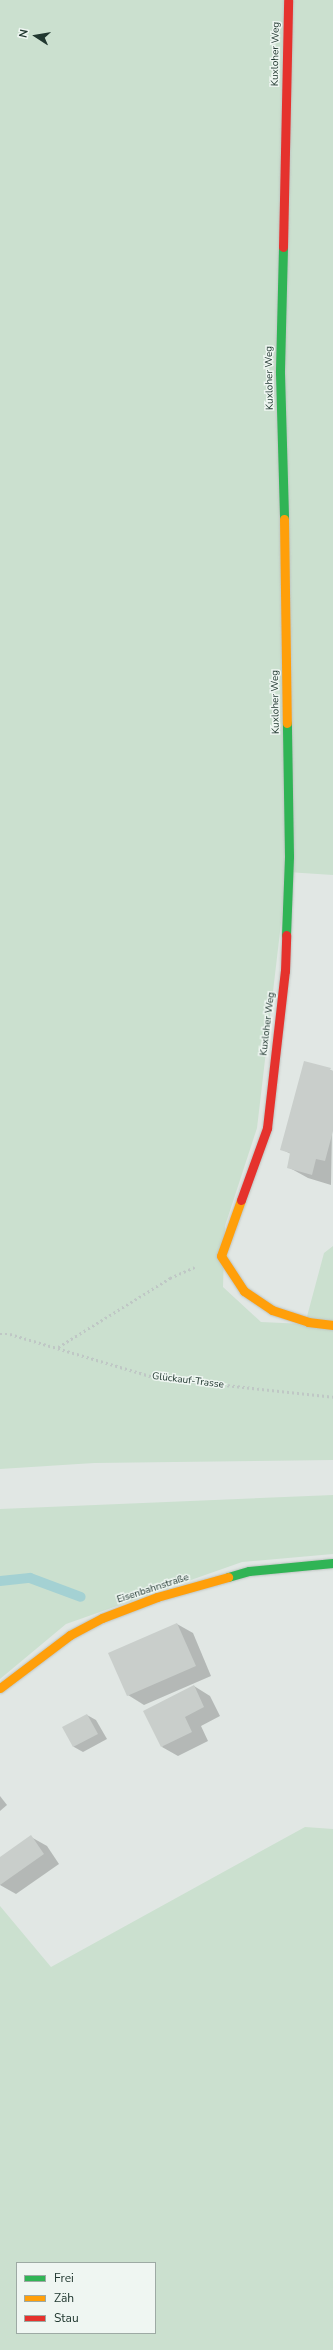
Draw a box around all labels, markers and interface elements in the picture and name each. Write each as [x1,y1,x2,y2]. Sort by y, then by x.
north arrow [16,16,56,56]
street label: Kuxloher Weg [269,22,283,86]
text: N [16,28,32,39]
street label: Kuxloher Weg [263,346,277,410]
street label: Kuxloher Weg [269,670,283,734]
street label: Kuxloher Weg [258,991,278,1057]
street label: Glückauf-Trasse [151,1371,225,1391]
street label: Eisenbahnstraße [115,1572,191,1606]
legend [16,2262,156,2334]
text: Frei [54,2270,74,2286]
text: Zäh [54,2290,74,2306]
text: Stau [54,2310,79,2326]

